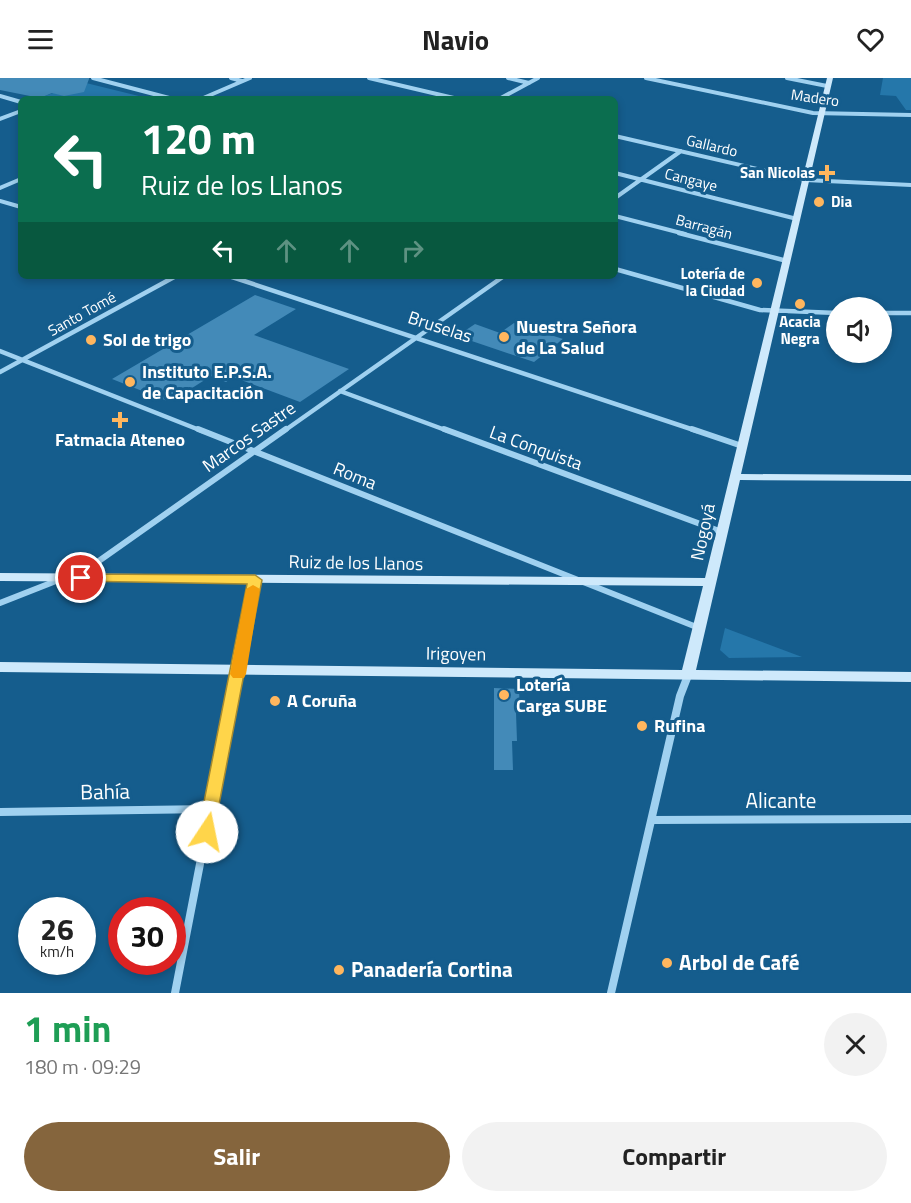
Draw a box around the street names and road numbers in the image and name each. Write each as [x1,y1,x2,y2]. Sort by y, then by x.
street label: Madero [789,83,841,112]
street label: Gallardo [684,128,740,163]
street label: Cangaye [662,162,720,197]
street label: Barragán [673,208,735,245]
street label: Santo Tomé [44,285,120,342]
street label: Bruselas [405,304,476,350]
street label: Marcos Sastre [197,394,301,479]
street label: La Conquista [486,418,586,477]
street label: Roma [330,455,381,496]
street label: Nogoyá [683,501,722,563]
street label: Ruiz de los Llanos [288,548,424,577]
street label: Irigoyen [426,639,486,668]
street label: Bahía [80,775,131,807]
street label: Alicante [746,784,816,816]

